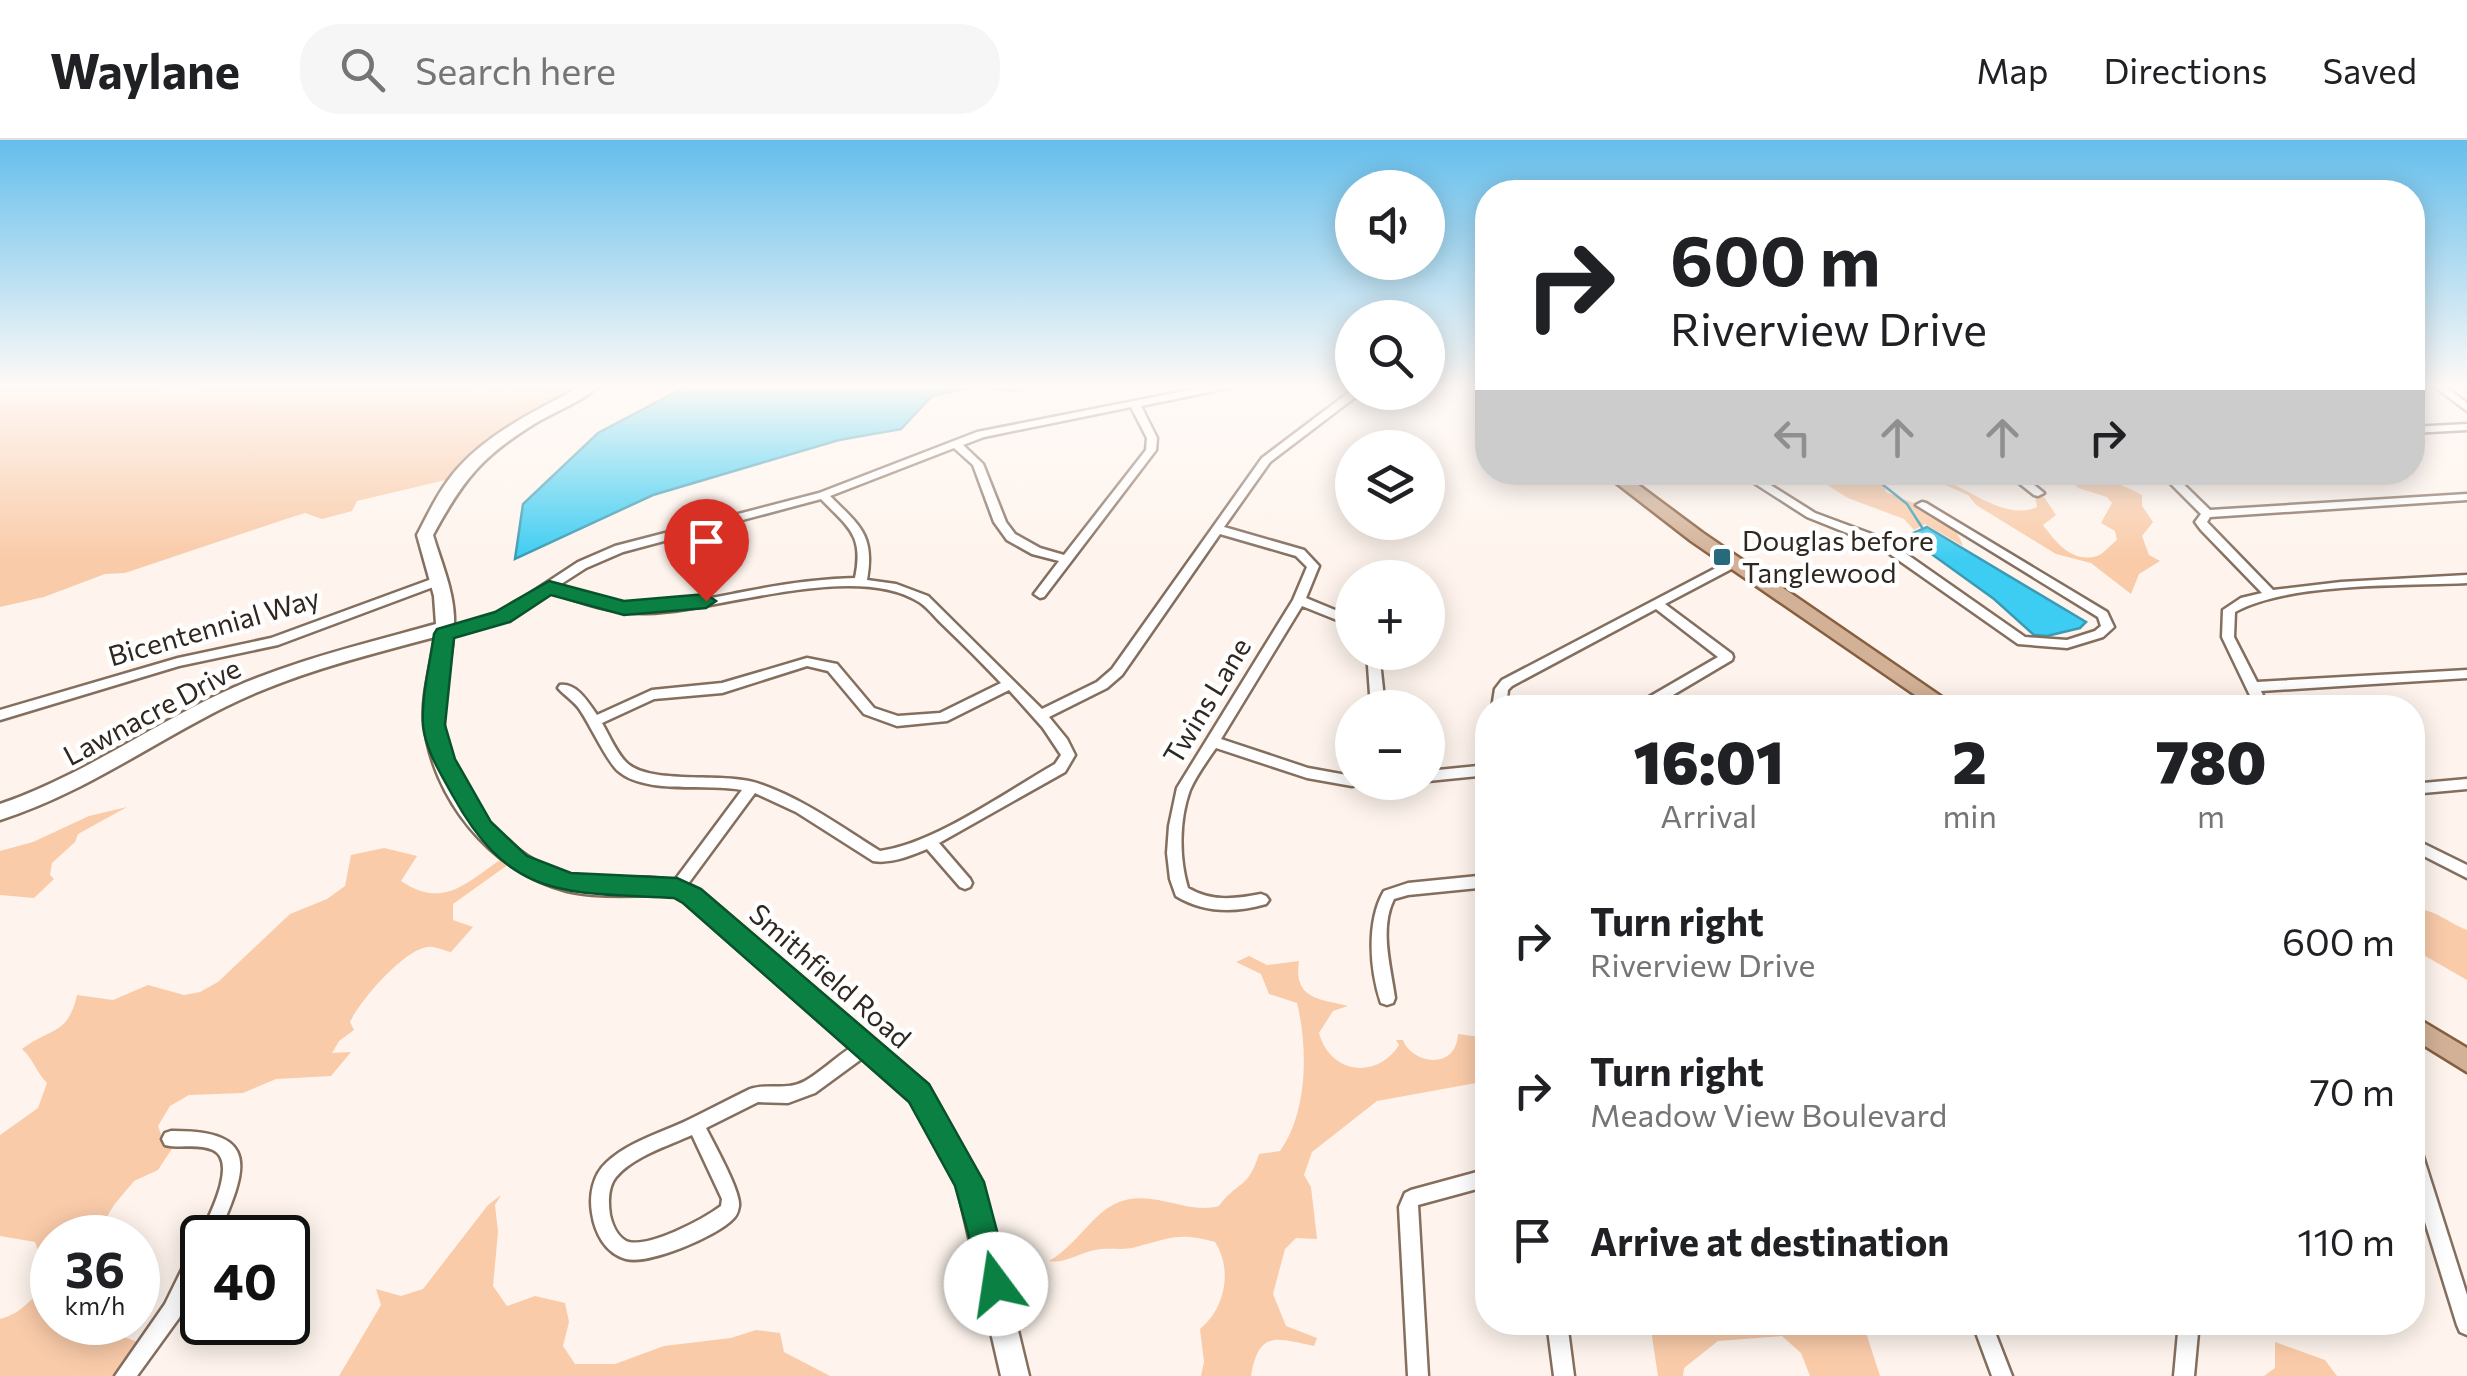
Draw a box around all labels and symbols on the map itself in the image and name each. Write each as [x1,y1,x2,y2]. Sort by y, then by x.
pin [664,499,749,602]
place label: Douglas before Tanglewood [1742,523,1934,589]
marker: Douglas before Tanglewood [1711,546,1733,568]
street label: Bicentennial Way [104,580,323,672]
street label: Twins Lane [1155,631,1257,770]
street label: Lawnacre Drive [57,650,246,772]
street label: Smithfield Road [743,896,918,1055]
speed limit sign: 40 [180,1215,310,1345]
position arrow [944,1232,1048,1336]

